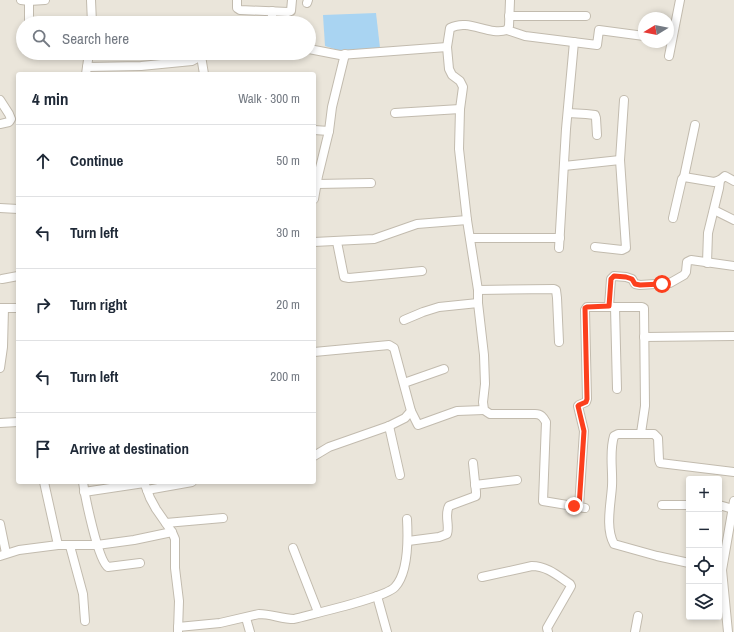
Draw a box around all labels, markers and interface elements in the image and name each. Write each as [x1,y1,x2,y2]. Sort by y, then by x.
north arrow [638,12,674,48]
search box [16,16,316,60]
icon: search [30,27,52,49]
text: Search here [62,28,129,49]
text: 4 min [32,87,68,110]
text: Walk · 300 m [238,90,300,107]
icon: ahead [32,150,54,172]
text: Continue [70,150,123,171]
text: 50 m [276,152,300,169]
icon: left [32,222,54,244]
text: Turn left [70,222,118,243]
text: 30 m [276,224,300,241]
route start [653,275,671,293]
icon: right [32,294,54,316]
text: Turn right [70,294,127,315]
text: 20 m [276,296,300,313]
icon: left [32,366,54,388]
text: Turn left [70,366,118,387]
text: 200 m [270,368,300,385]
icon: arrive [32,438,54,460]
text: Arrive at destination [70,438,189,459]
map controls [686,476,722,620]
button: + [686,476,722,512]
route end [565,497,583,515]
button: − [686,512,722,548]
button: locate [686,548,722,584]
button: layers [686,584,722,620]

